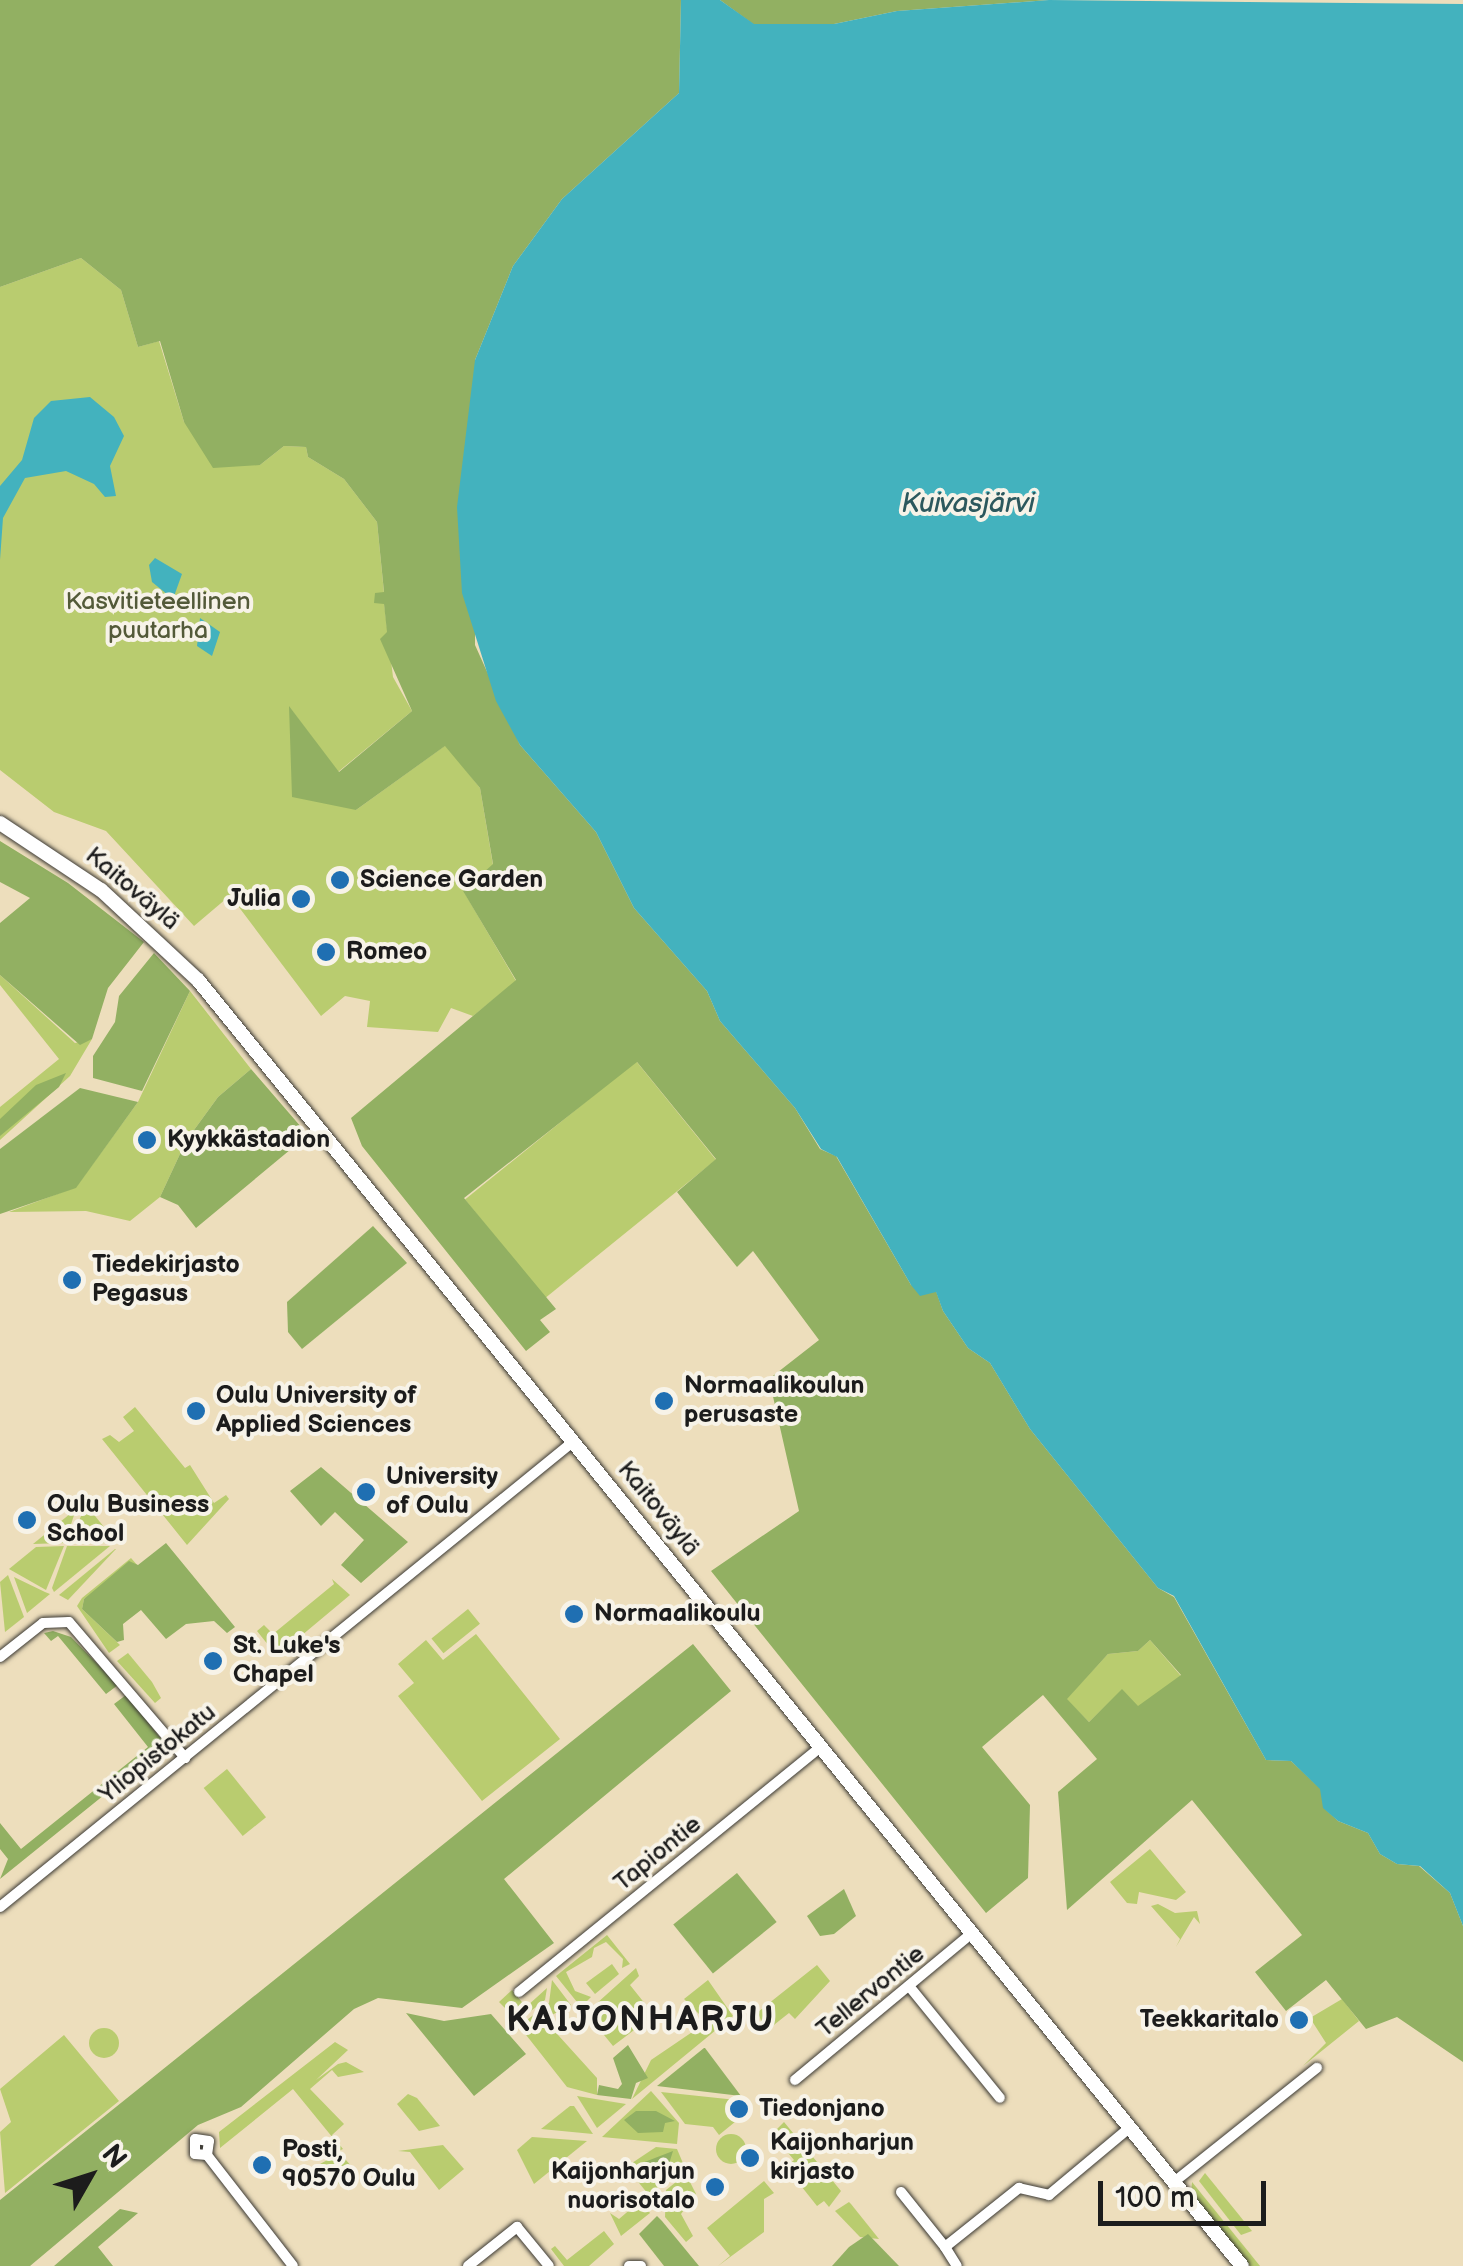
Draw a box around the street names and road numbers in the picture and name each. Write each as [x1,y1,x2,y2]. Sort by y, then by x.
street label: Kaitoväylä [79,841,185,937]
street label: Kaitoväylä [611,1455,705,1563]
street label: Yliopistokatu [94,1698,222,1810]
street label: Tapiontie [608,1810,708,1898]
street label: Tellervontie [811,1939,931,2045]

